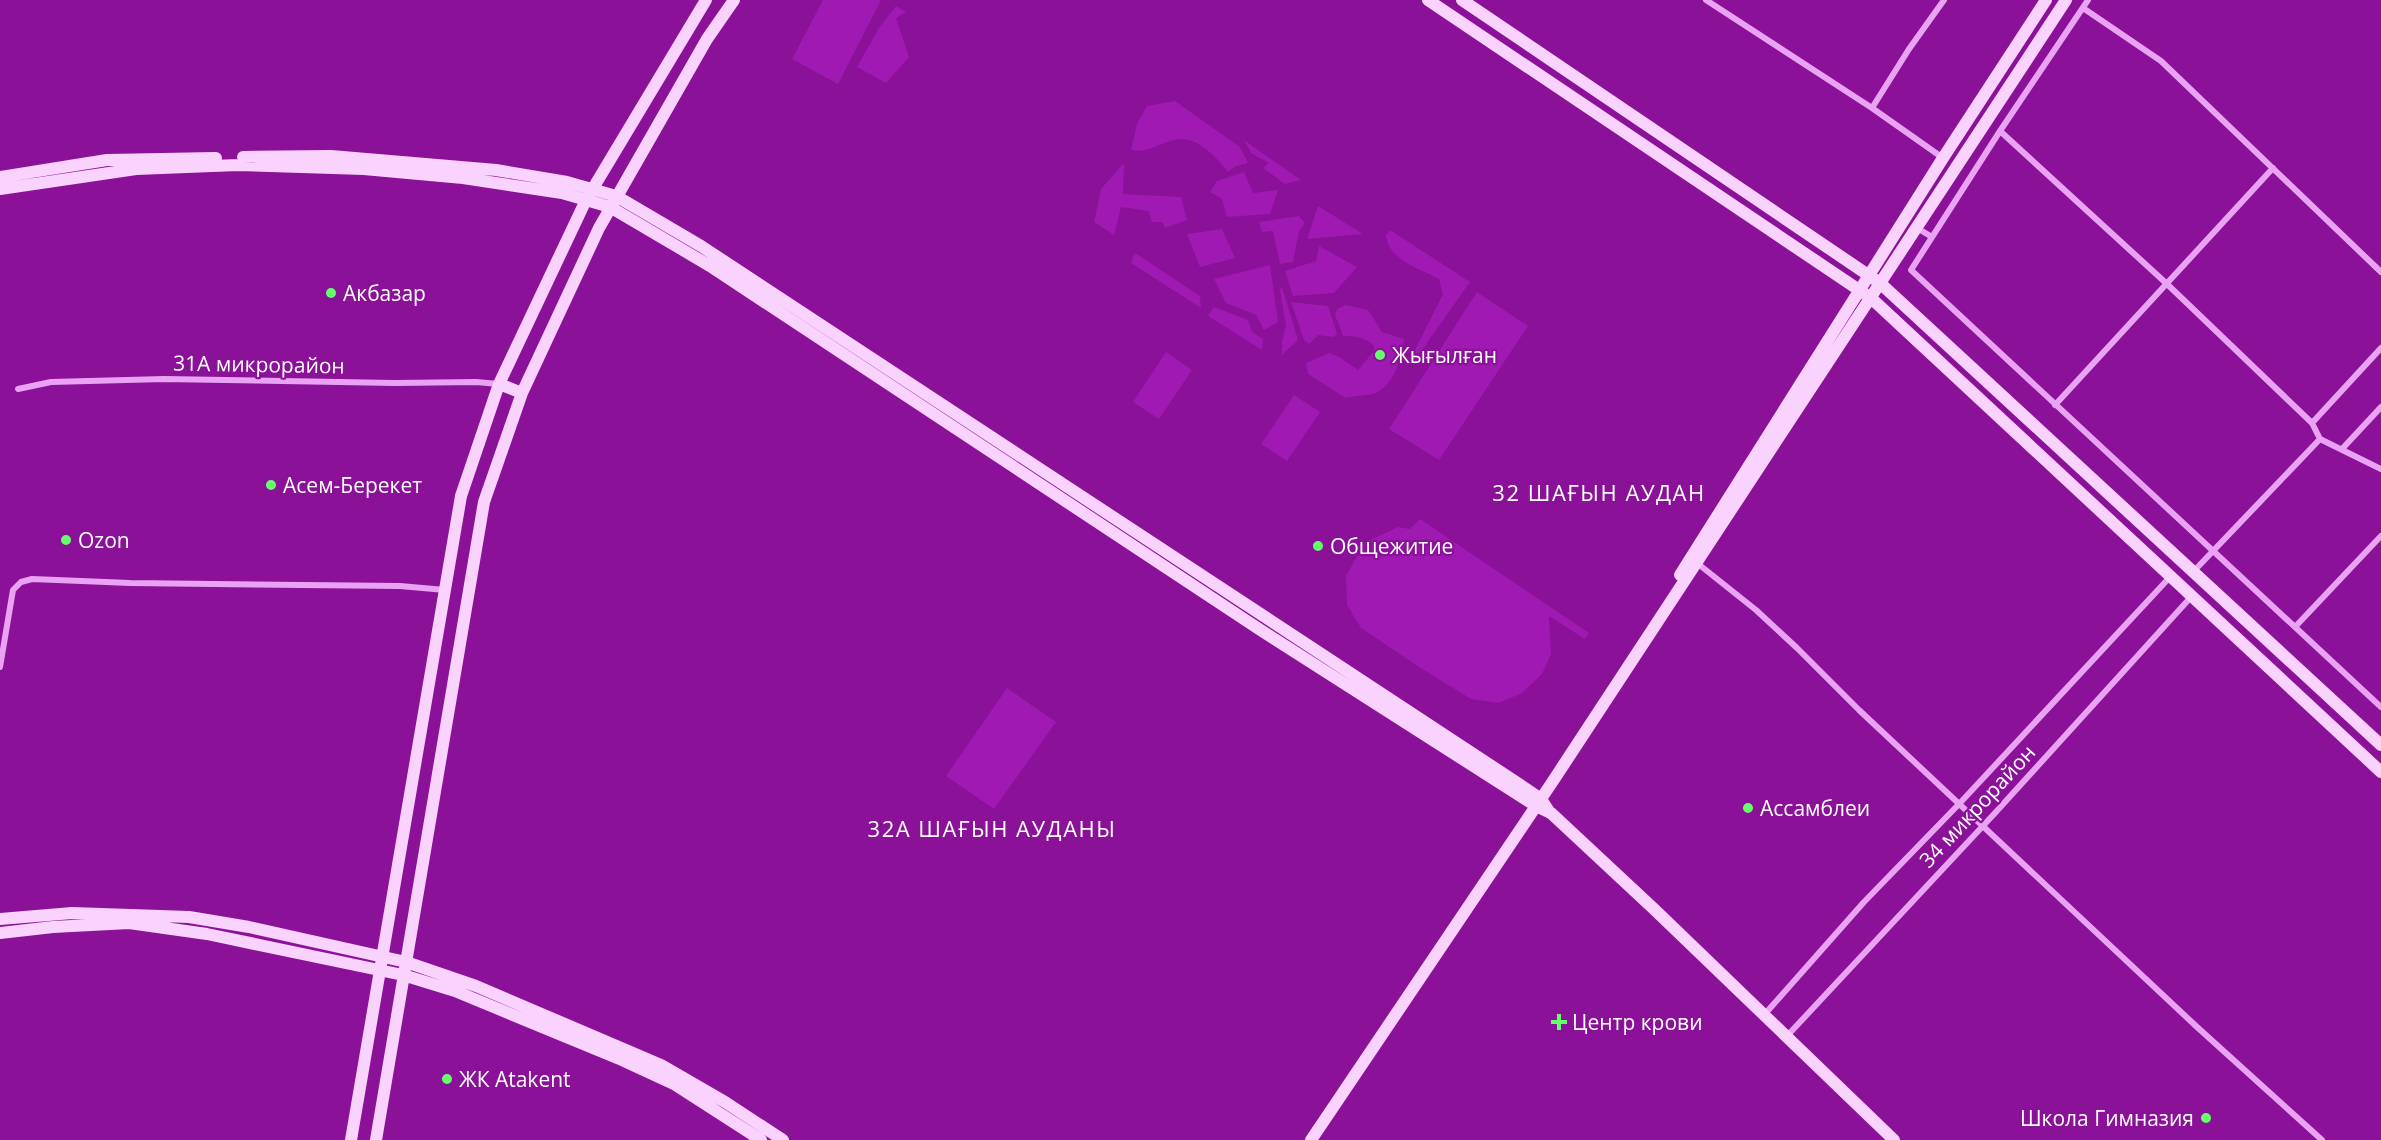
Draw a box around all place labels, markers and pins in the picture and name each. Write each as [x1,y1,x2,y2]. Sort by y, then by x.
place label: Акбазар [343,279,426,307]
marker: Акбазар [324,286,338,300]
place label: Жығылған [1392,341,1497,369]
marker: Жығылған [1373,348,1387,362]
place label: Асем-Берекет [283,471,422,499]
marker: Асем-Берекет [264,478,278,492]
place label: Ozon [78,526,130,554]
place label: Общежитие [1330,532,1453,560]
marker: Ozon [59,533,73,547]
marker: Общежитие [1311,539,1325,553]
place label: Ассамблеи [1760,794,1870,822]
marker: Ассамблеи [1741,801,1755,815]
place label: Центр крови [1572,1008,1703,1036]
marker: Центр крови [1550,1013,1568,1031]
place label: ЖК Atakent [459,1065,571,1093]
marker: ЖК Atakent [440,1072,454,1086]
place label: Школа Гимназия [2020,1104,2194,1132]
marker: Школа Гимназия [2199,1111,2213,1125]

